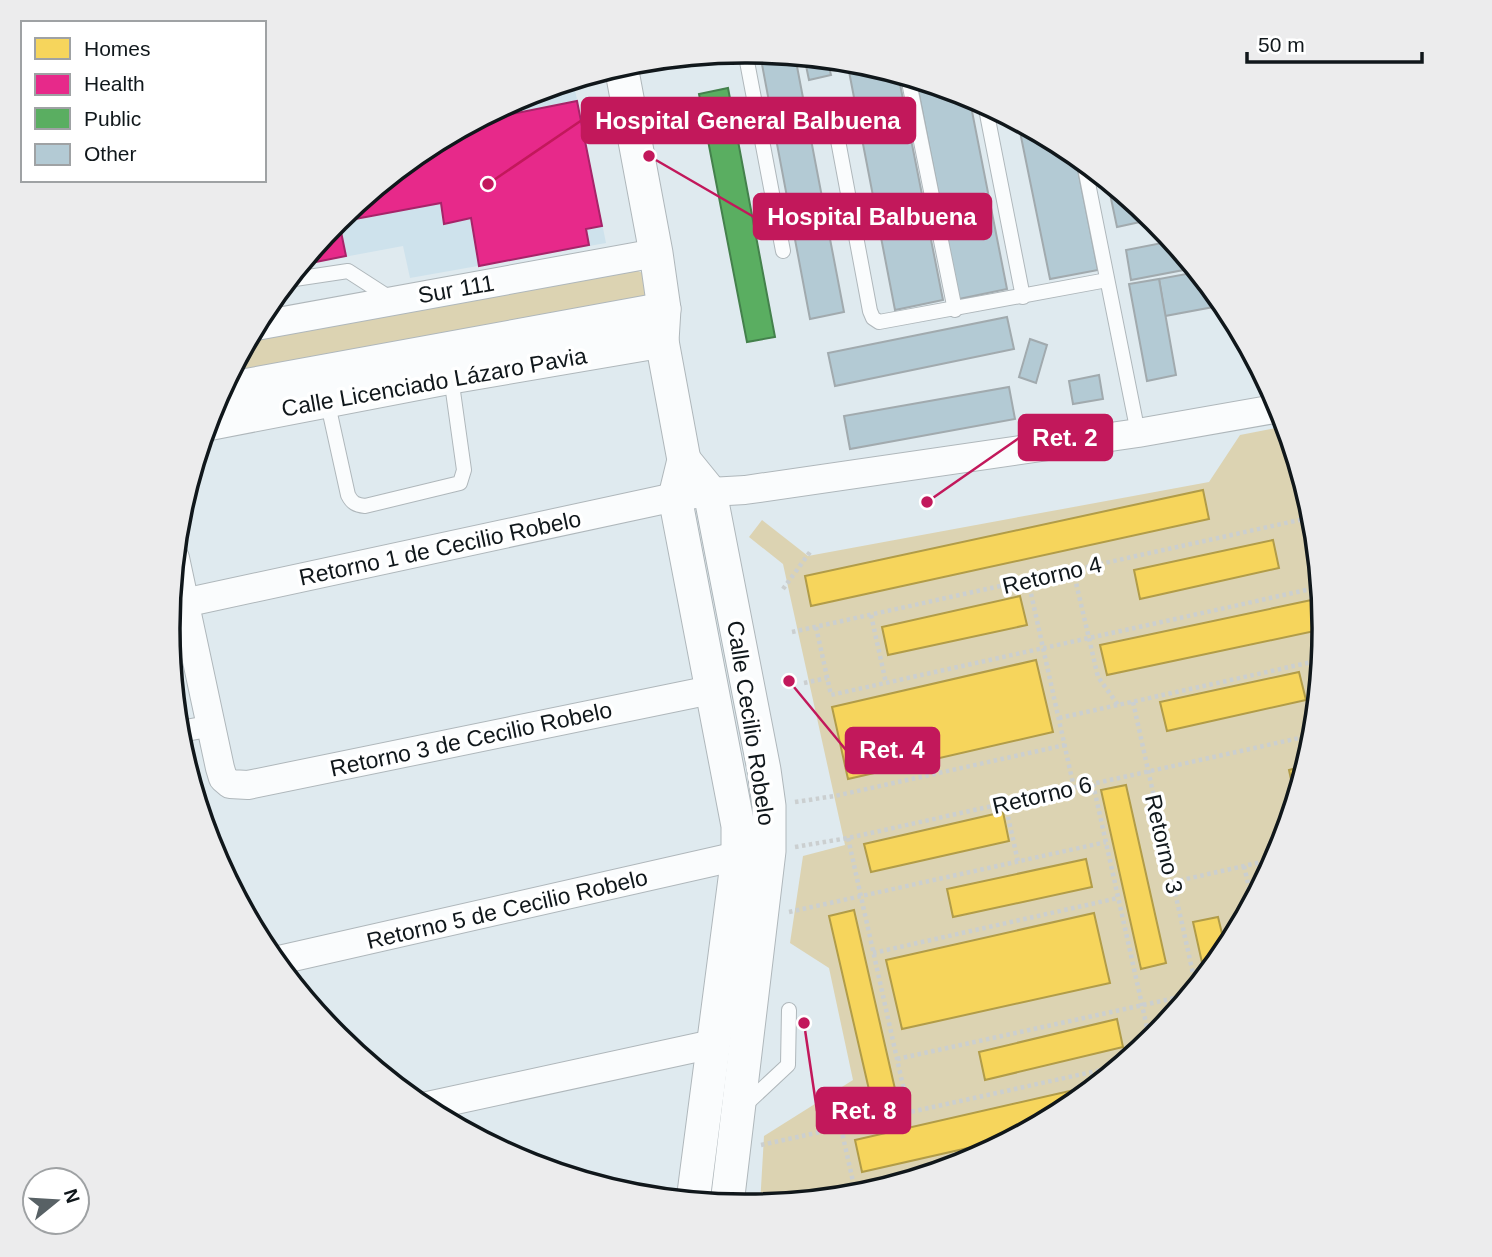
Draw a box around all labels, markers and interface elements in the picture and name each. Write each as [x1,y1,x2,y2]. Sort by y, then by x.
legend [21,21,266,182]
scale bar [1247,21,1422,65]
text: 50 m [1258,33,1305,56]
text: Homes [84,37,151,60]
text: Health [84,72,145,95]
callout: Hospital General Balbuena [582,98,915,143]
text: Public [84,107,141,130]
text: Hospital General Balbuena [595,107,901,134]
text: Other [84,142,137,165]
callout: Hospital Balbuena [754,194,991,239]
text: Hospital Balbuena [767,203,977,230]
street label: Sur 111 [416,269,496,309]
street label: Calle Licenciado Lázaro Pavia [279,342,589,422]
callout: Ret. 2 [1019,415,1112,460]
text: Ret. 2 [1032,424,1098,451]
street label: Retorno 1 de Cecilio Robelo [297,505,583,591]
street label: Retorno 4 [1000,551,1104,599]
street label: Calle Cecilio Robelo [722,619,780,827]
street label: Retorno 3 de Cecilio Robelo [328,696,614,782]
callout: Ret. 4 [846,728,939,773]
text: Ret. 4 [859,736,925,763]
street label: Retorno 6 [990,771,1094,819]
street label: Retorno 3 [1140,792,1188,896]
street label: Retorno 5 de Cecilio Robelo [364,864,650,954]
callout: Ret. 8 [817,1088,910,1133]
text: Ret. 8 [831,1097,897,1124]
north arrow [21,1166,91,1236]
text: N [60,1186,84,1206]

